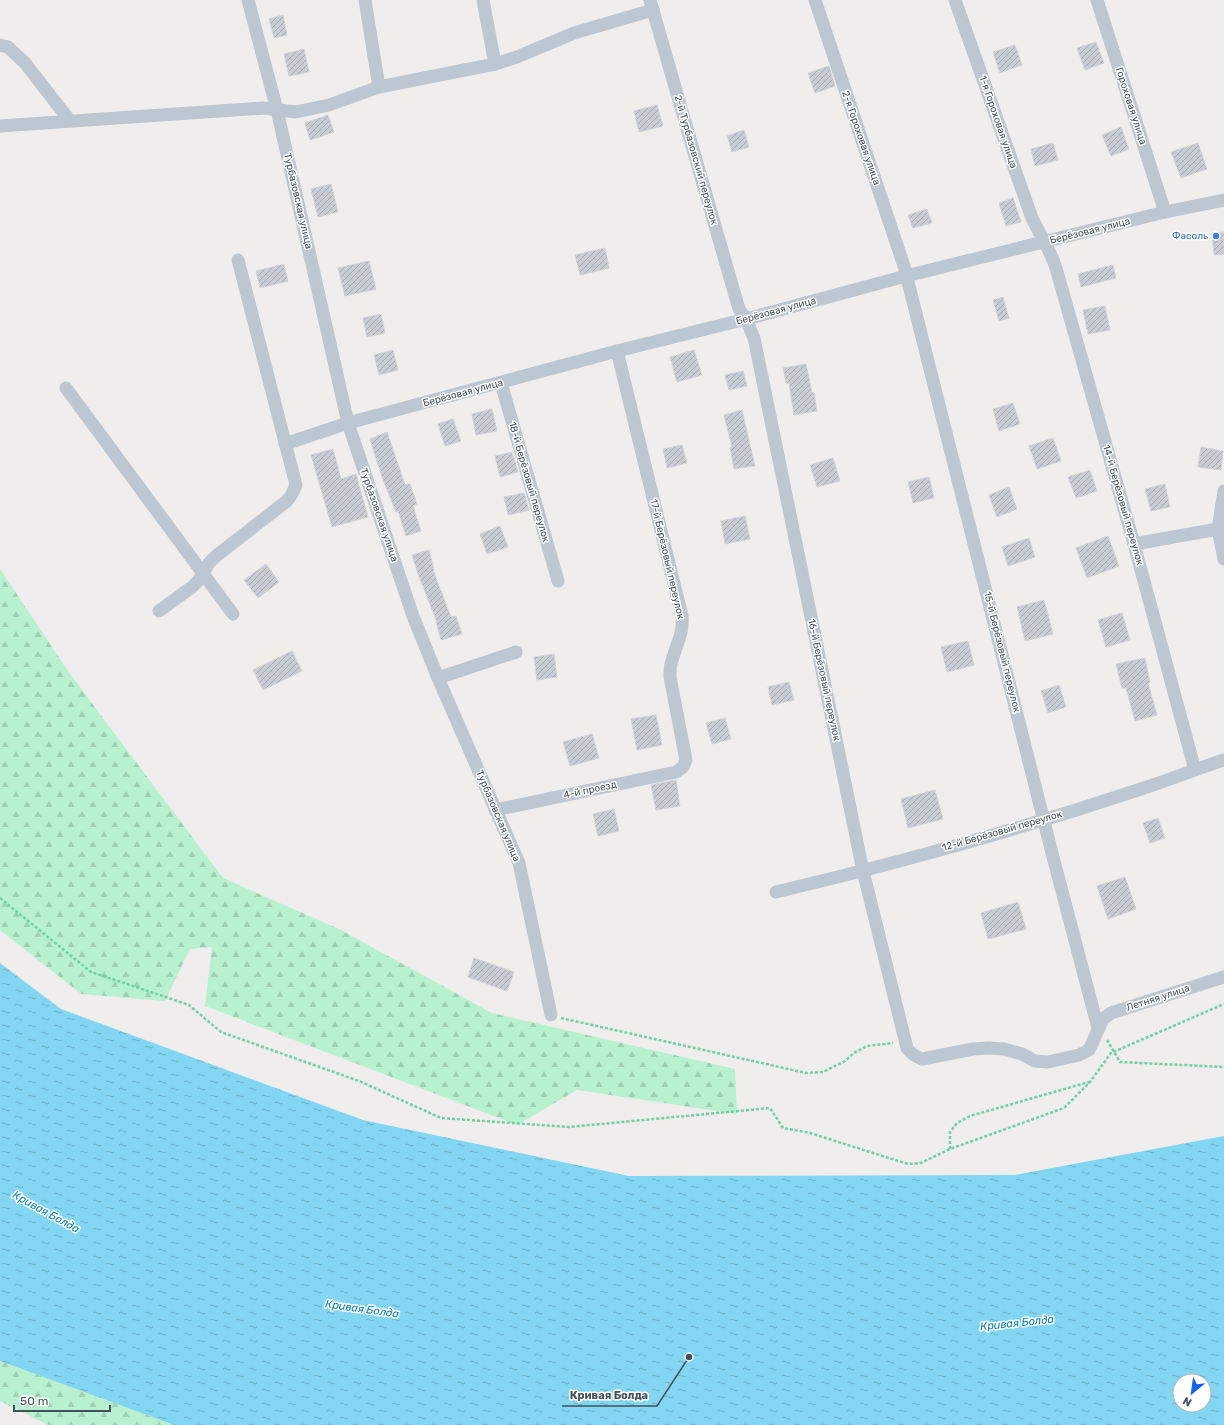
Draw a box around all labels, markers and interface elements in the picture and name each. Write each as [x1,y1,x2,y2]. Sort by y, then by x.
street label: Гороховая улица [1113,66,1149,146]
street label: 1-я Гороховая улица [976,74,1020,170]
street label: 2-я Гороховая улица [839,89,883,187]
street label: 2-й Турбазовский переулок [672,94,720,227]
street label: Турбазовская улица [281,152,315,250]
street label: Берёзовая улица [1049,215,1131,247]
place label: Фасоль [1172,230,1208,242]
marker: Фасоль [1211,231,1221,241]
street label: Берёзовая улица [735,295,817,327]
street label: Берёзовая улица [422,377,504,409]
street label: 18-й Берёзовый переулок [506,420,552,544]
street label: 14-й Берёзовый переулок [1100,444,1146,567]
street label: Турбазовская улица [357,467,401,563]
street label: 17-й Берёзовый переулок [647,498,687,621]
street label: 15-й Берёзовый переулок [981,590,1023,714]
street label: 16-й Берёзовый переулок [805,618,843,743]
street label: Турбазовская улица [473,769,523,863]
street label: 4-й проезд [562,779,618,801]
street label: 12-й Берёзовый переулок [941,808,1064,854]
street label: Летняя улица [1125,982,1191,1014]
water label: Кривая Болда [10,1188,82,1236]
water label: Кривая Болда [324,1297,400,1321]
water label: Кривая Болда [979,1313,1055,1333]
north arrow [1172,1373,1212,1413]
callout: Кривая Болда [562,1383,657,1406]
scale bar [14,1387,110,1413]
text: Кривая Болда [570,1389,648,1402]
text: 50 m [20,1394,48,1408]
text: N [1181,1394,1194,1409]

